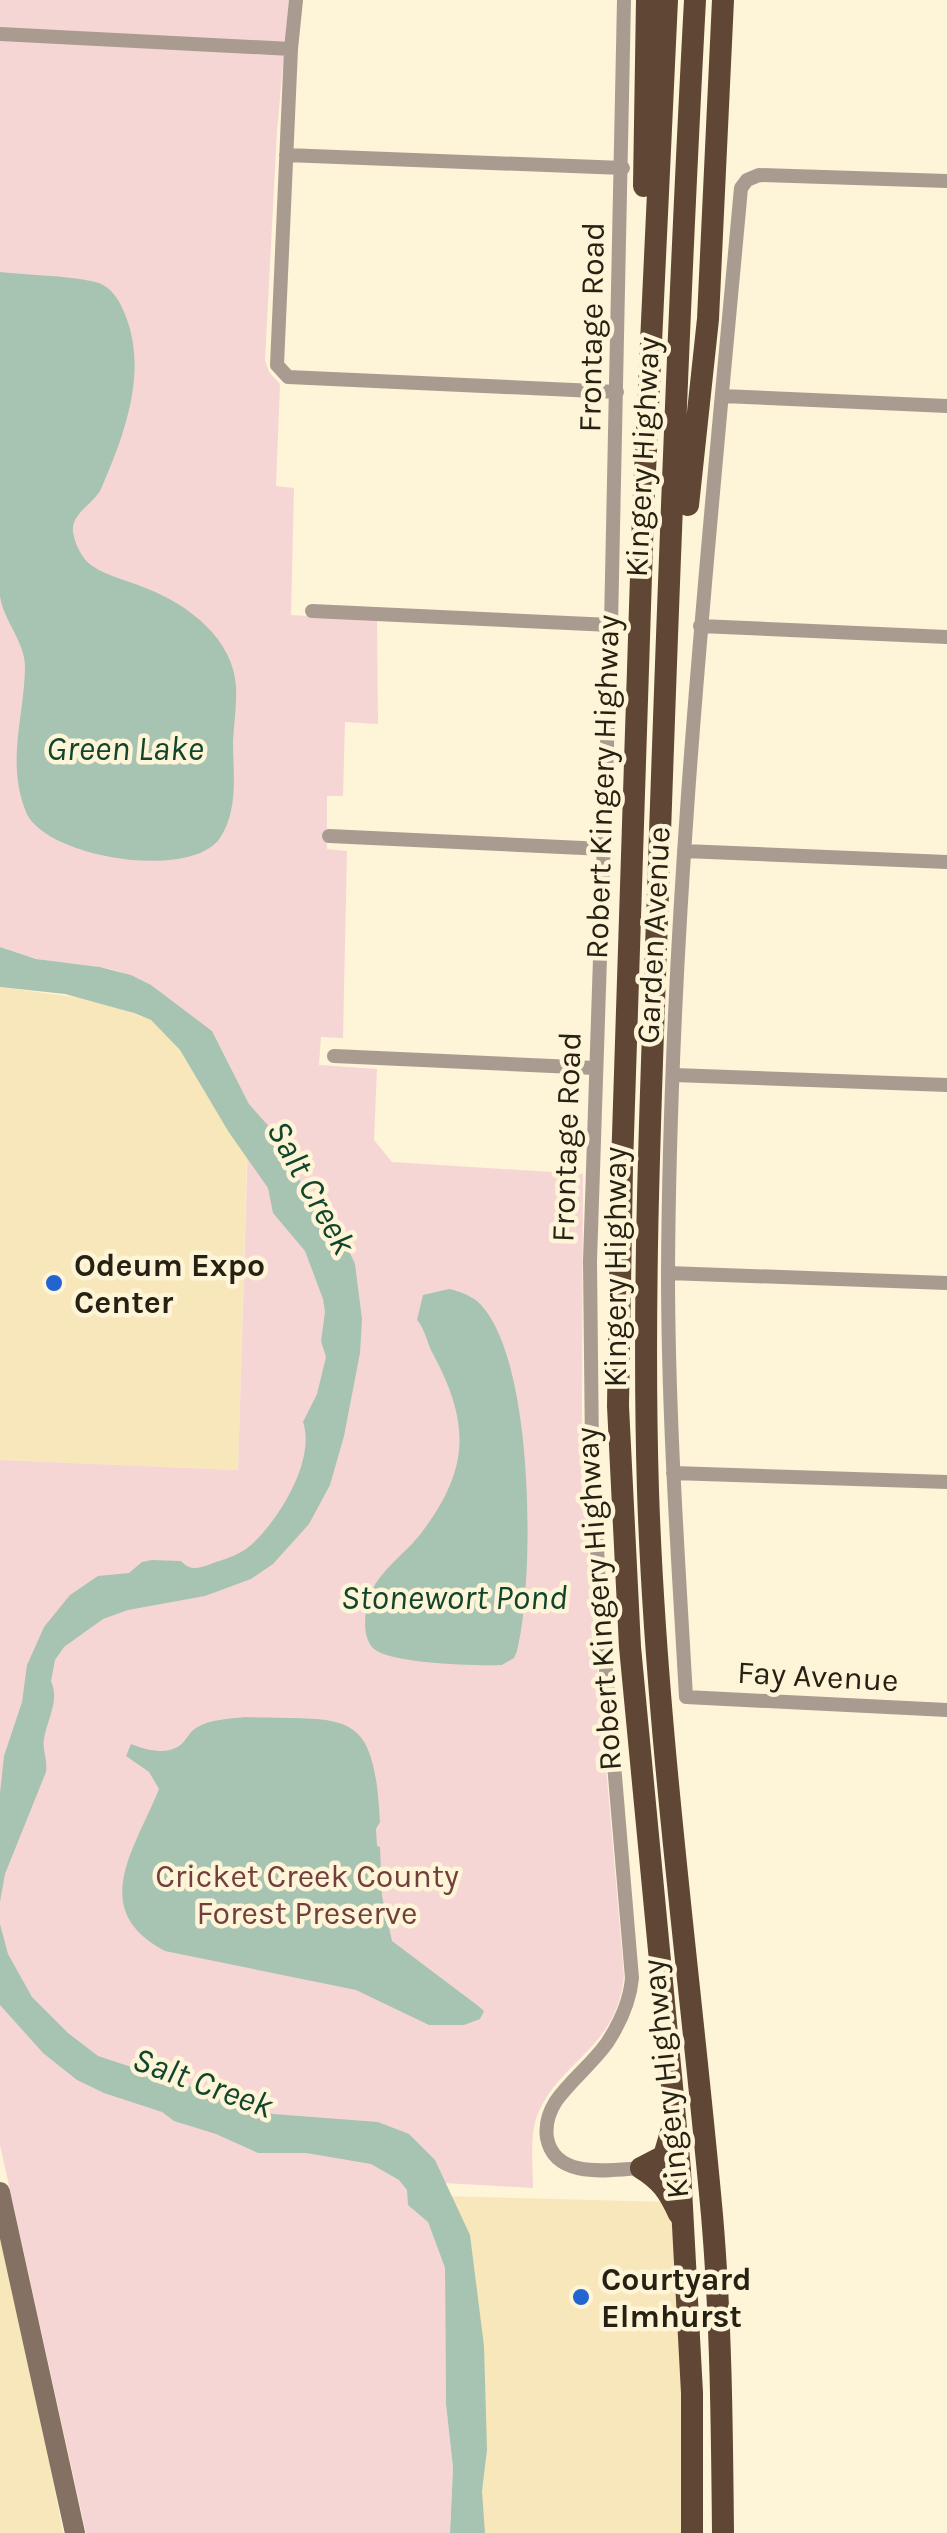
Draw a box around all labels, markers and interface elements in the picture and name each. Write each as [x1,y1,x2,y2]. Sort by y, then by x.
street label: Frontage Road [571,221,612,433]
street label: Kingery Highway [618,336,667,578]
street label: Robert Kingery Highway [578,614,627,960]
water label: Green Lake [46,728,204,769]
street label: Garden Avenue [629,825,678,1045]
street label: Frontage Road [544,1031,589,1243]
water label: Salt Creek [258,1113,365,1261]
street label: Kingery Highway [597,1146,634,1387]
place label: Odeum Expo Center [74,1247,265,1321]
marker: Odeum Expo Center [43,1272,65,1294]
street label: Robert Kingery Highway [568,1426,629,1772]
water label: Stonewort Pond [341,1577,567,1618]
street label: Fay Avenue [736,1654,900,1699]
park label: Cricket Creek County Forest Preserve [155,1858,459,1932]
street label: Kingery Highway [635,1957,696,2201]
water label: Salt Creek [127,2038,279,2127]
place label: Courtyard Elmhurst [601,2261,752,2335]
marker: Courtyard Elmhurst [570,2286,592,2308]

